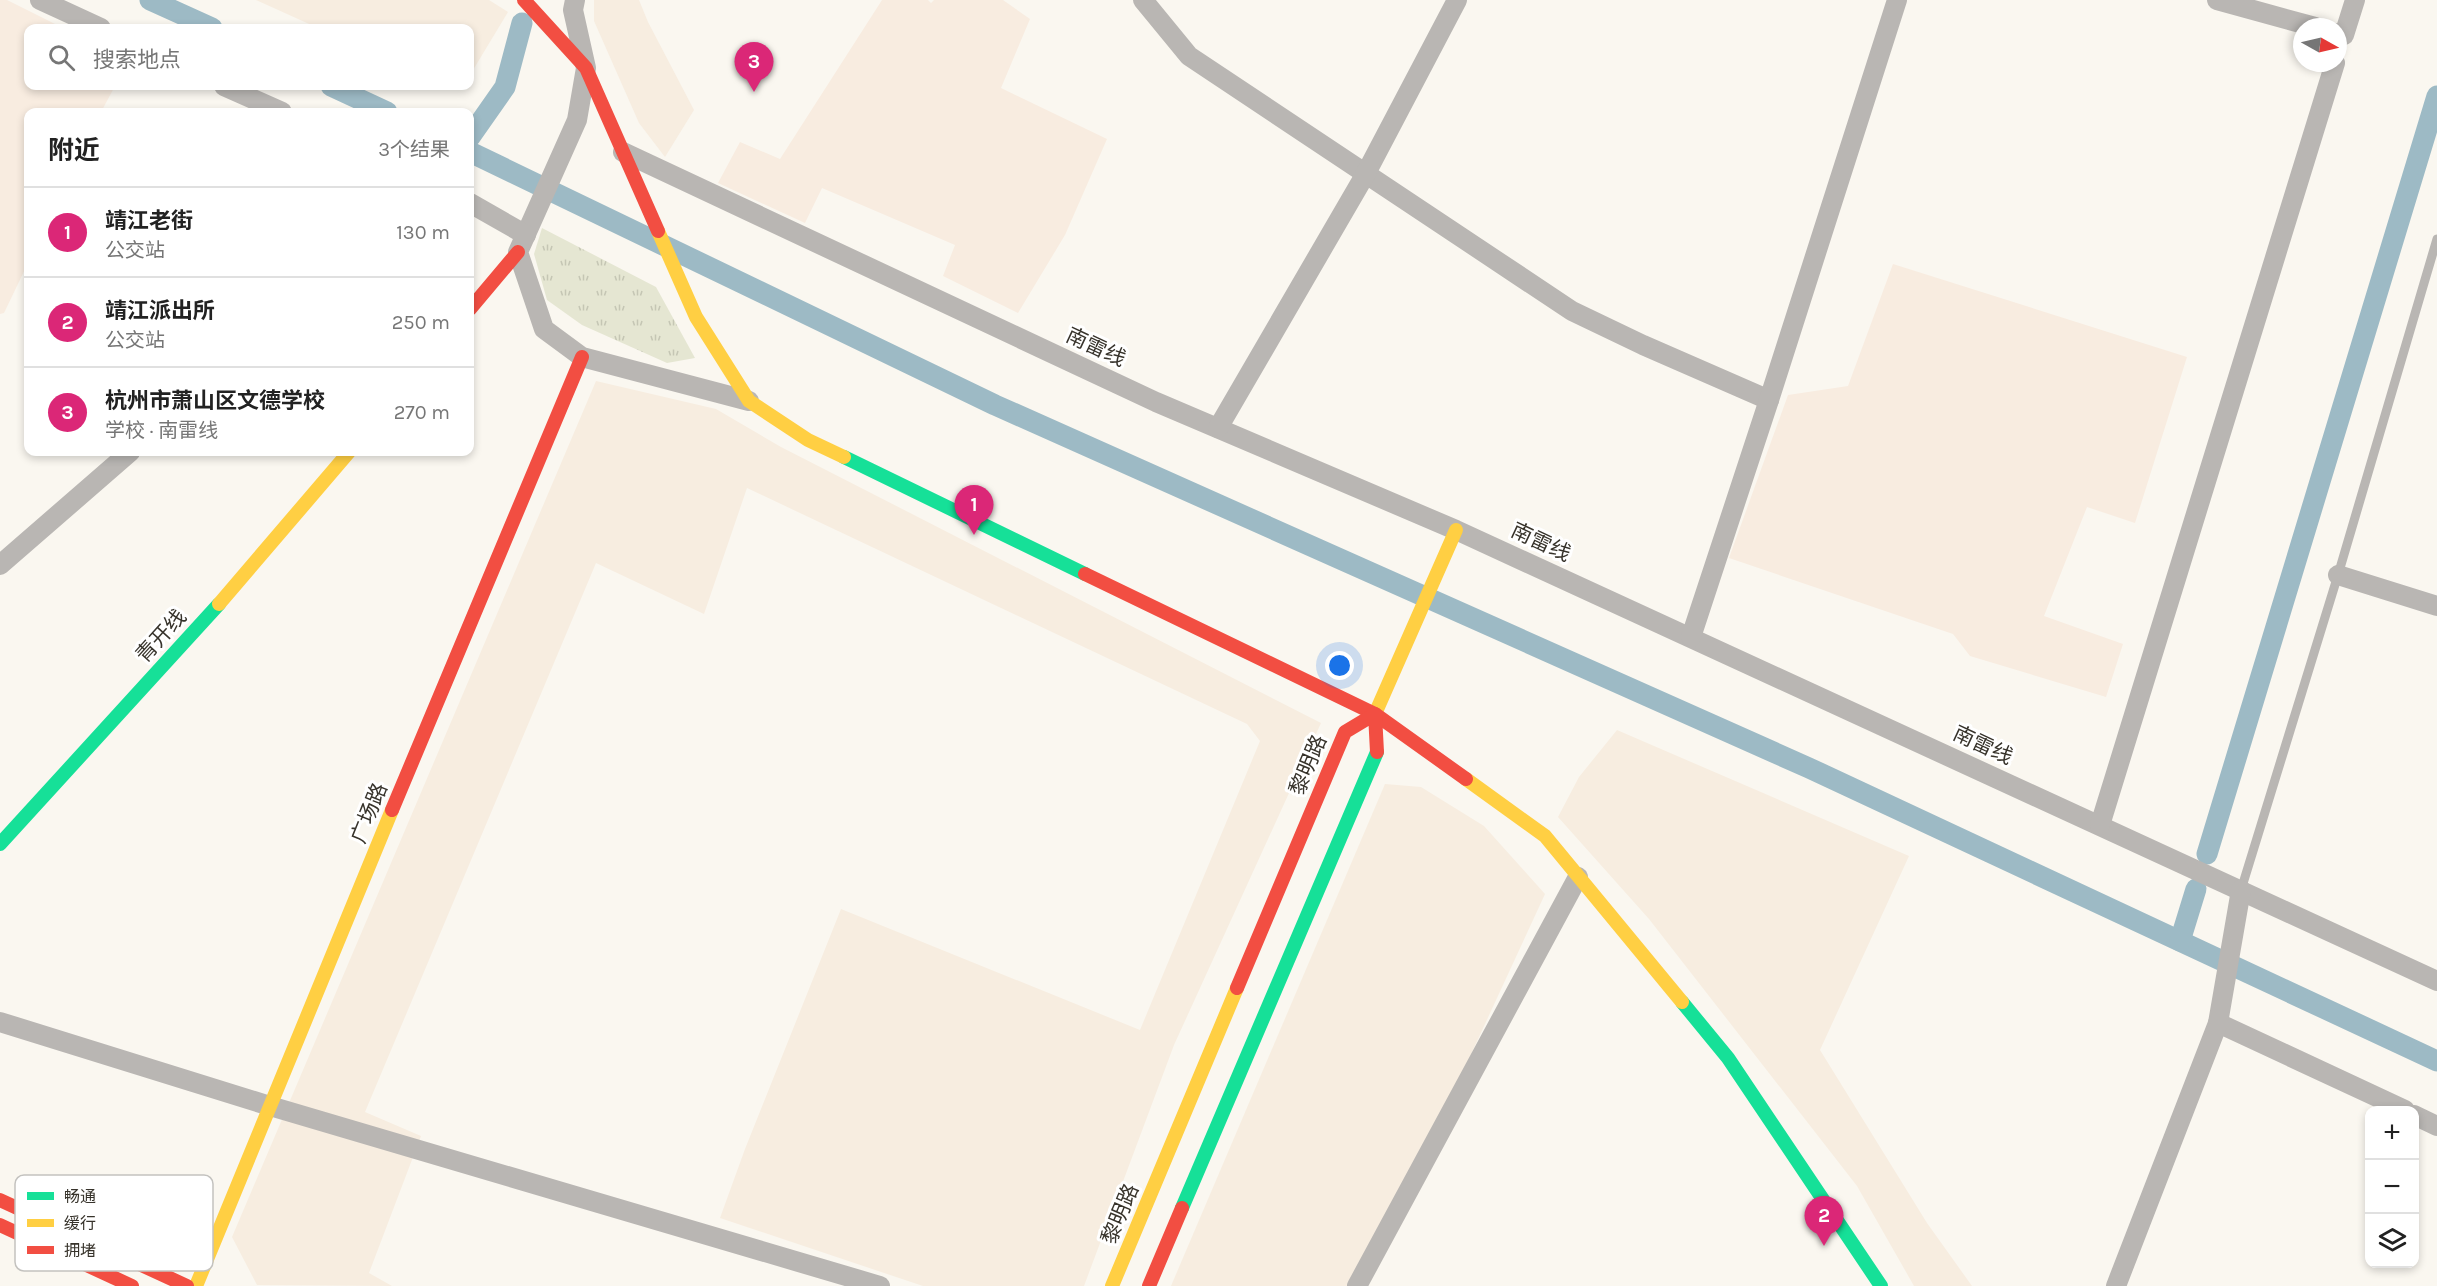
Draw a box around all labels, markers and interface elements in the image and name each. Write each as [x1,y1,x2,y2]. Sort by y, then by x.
north arrow [2293,18,2347,72]
search box [24,24,474,90]
icon: search [45,41,78,74]
pin: 3 [734,42,774,92]
text: 搜索地点 [93,47,181,73]
text: 附近 [48,135,100,166]
text: 3个结果 [378,138,450,161]
text: 靖江老街 [105,208,193,234]
text: 1 [64,221,71,244]
text: 130 m [396,221,450,244]
text: 公交站 [105,239,165,262]
text: 靖江派出所 [105,298,215,324]
text: 2 [61,311,74,334]
text: 250 m [392,311,450,334]
street label: 南雷线 [1062,323,1130,371]
text: 公交站 [105,329,165,352]
text: 杭州市萧山区文德学校 [105,388,325,414]
text: 3 [61,401,74,424]
text: 270 m [394,401,450,424]
text: 学校 · 南雷线 [105,419,218,442]
pin: 1 [954,486,994,535]
street label: 南雷线 [1507,518,1575,566]
street label: 青开线 [131,605,191,667]
your location [1325,651,1354,680]
street label: 南雷线 [1949,721,2017,769]
street label: 黎明路 [1285,731,1331,799]
street label: 广场路 [346,779,392,847]
map controls [2365,1106,2419,1268]
button: + [2365,1106,2419,1160]
button: − [2365,1160,2419,1214]
legend [15,1175,213,1271]
street label: 黎明路 [1097,1180,1143,1248]
text: 畅通 [64,1187,96,1206]
pin: 2 [1804,1196,1844,1246]
text: 缓行 [64,1214,96,1233]
button: layers [2365,1214,2419,1268]
text: 拥堵 [64,1241,96,1260]

